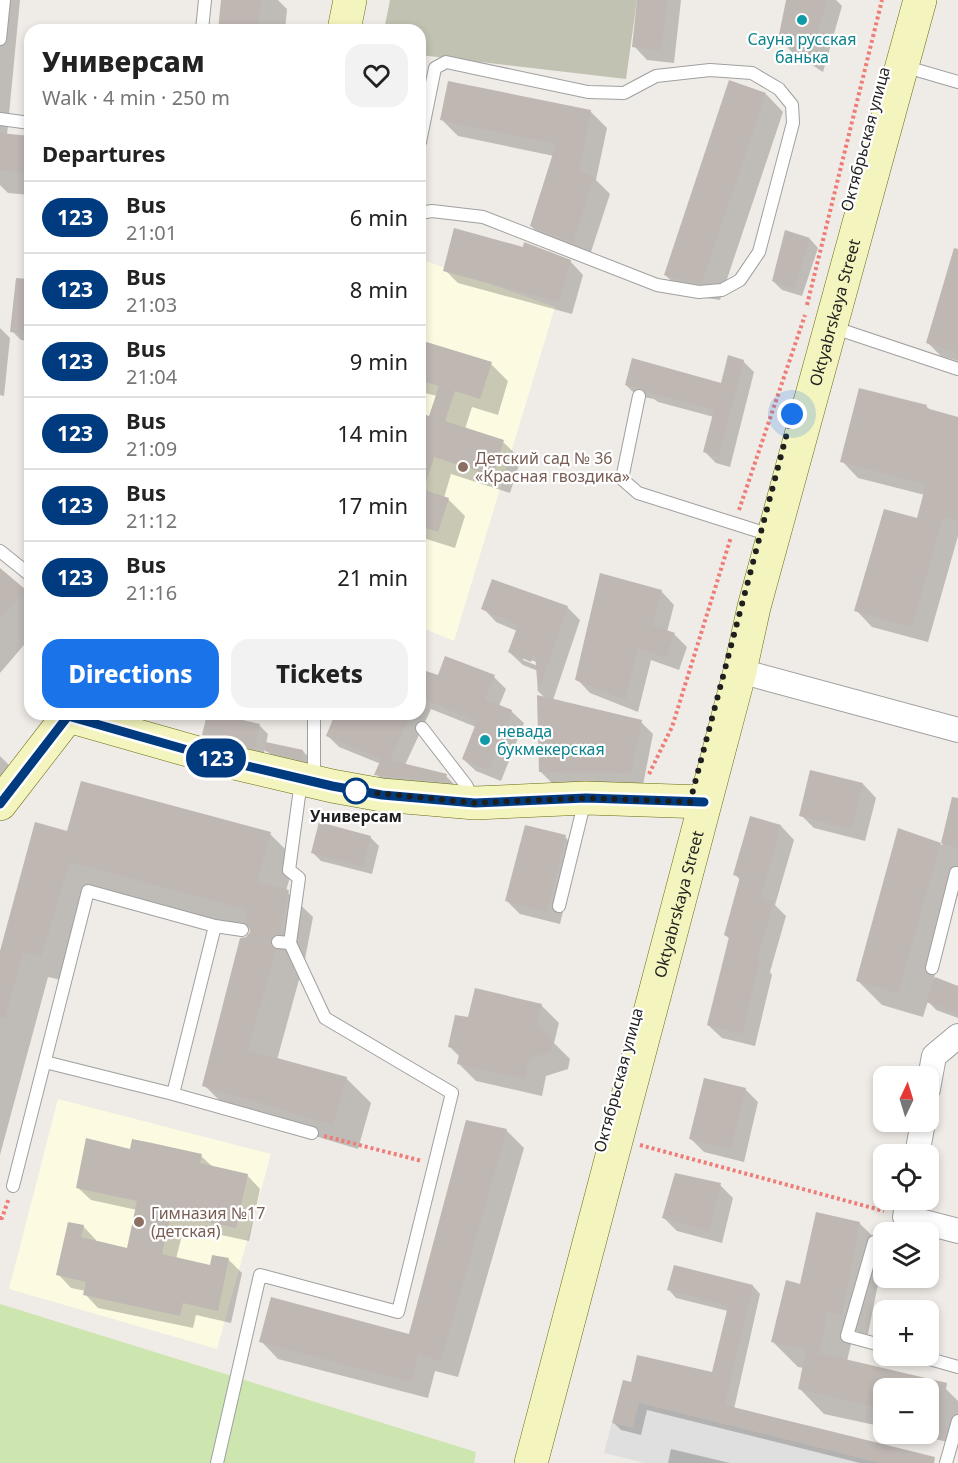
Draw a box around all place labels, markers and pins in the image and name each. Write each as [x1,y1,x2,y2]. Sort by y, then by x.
marker: Сауна русская банька [795,13,809,27]
place label: Сауна русская банька [748,28,856,68]
place label: Детский сад № 36 «Красная гвоздика» [475,447,630,487]
marker: Детский сад № 36 «Красная гвоздика» [456,460,470,474]
place label: невада букмекерская [497,720,605,760]
marker: невада букмекерская [478,733,492,747]
marker: Универсам [343,778,369,804]
place label: Универсам [310,805,402,827]
place label: Гимназия №17 (детская) [151,1202,265,1242]
marker: Гимназия №17 (детская) [132,1215,146,1229]

